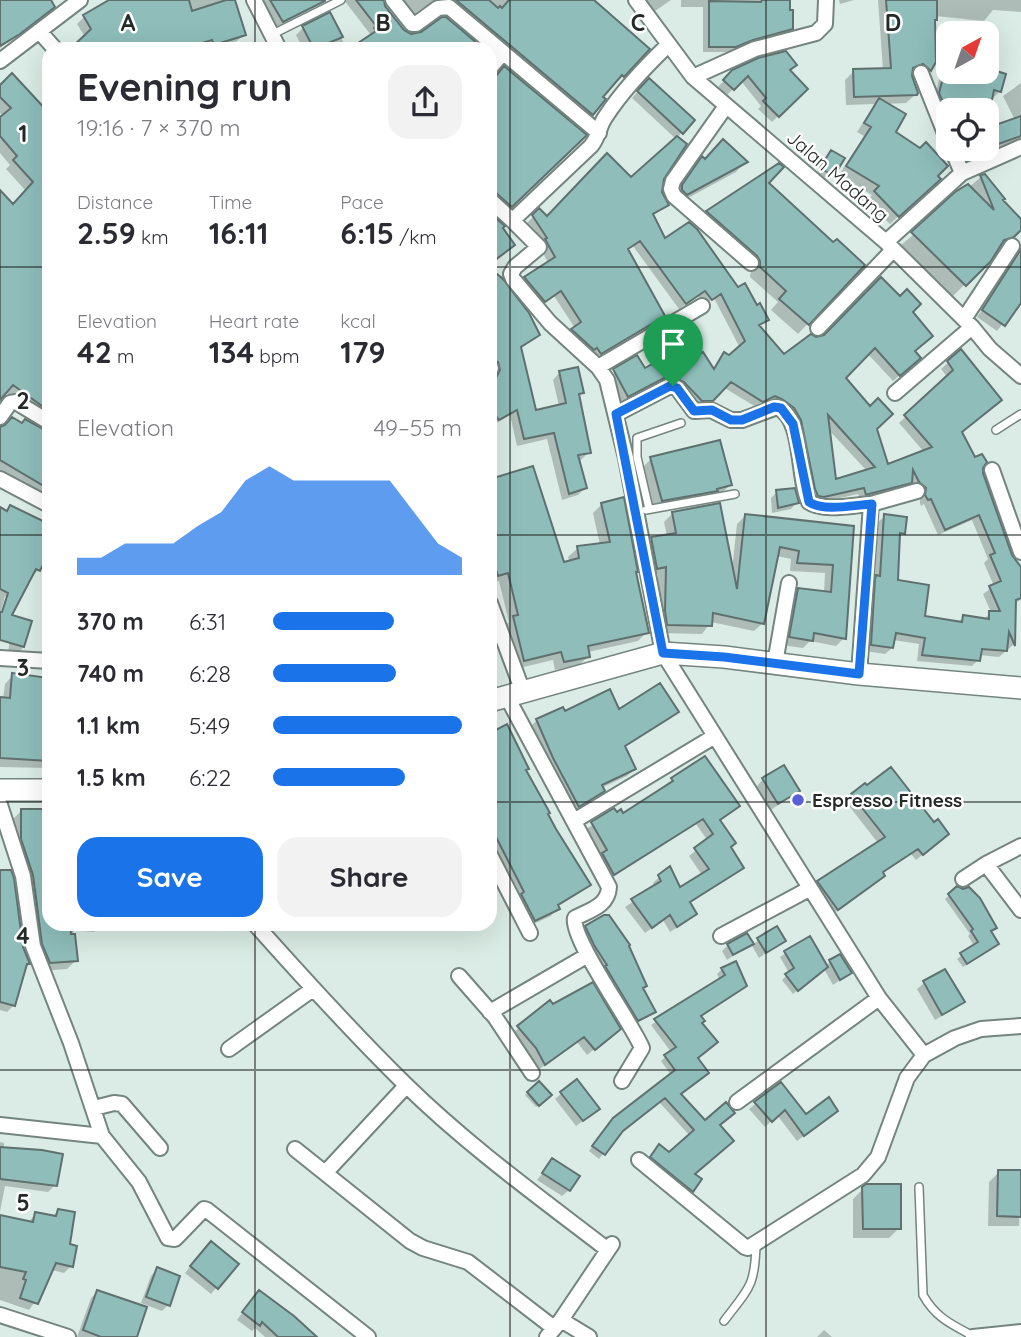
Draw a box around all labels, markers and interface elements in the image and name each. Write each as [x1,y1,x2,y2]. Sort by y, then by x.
text: A [121,8,136,37]
text: B [375,8,391,37]
text: C [631,8,645,37]
text: D [885,8,901,37]
north arrow [936,21,999,84]
map controls [936,21,999,161]
text: Evening run [77,63,292,111]
button: share [388,65,462,139]
button: locate [936,98,999,161]
text: 19:16 · 7 × 370 m [77,113,240,142]
text: 1 [19,119,27,148]
street label: Jalan Madang [782,125,894,227]
text: Distance [77,190,153,214]
text: Time [209,190,252,214]
text: Pace [340,190,384,214]
text: 2.59 [77,214,136,252]
text: 16:11 [209,214,268,252]
text: 6:15 [340,214,394,252]
text: km [136,225,169,249]
text: /km [394,225,437,249]
text: Elevation [77,309,157,333]
text: Heart rate [209,309,299,333]
text: kcal [340,309,376,333]
pin [643,314,703,386]
icon: arrive [654,325,692,363]
text: 42 [77,333,112,371]
text: 134 [209,333,254,371]
text: 179 [340,333,386,371]
text: m [112,344,134,368]
text: bpm [254,344,300,368]
text: 2 [16,386,30,415]
text: Elevation [77,413,174,442]
text: 49–55 m [373,413,462,442]
text: 370 m [77,607,144,636]
text: 6:31 [189,607,226,636]
text: 3 [17,653,29,682]
text: 740 m [77,659,144,688]
text: 6:28 [189,659,231,688]
text: 1.1 km [77,711,140,740]
text: 5:49 [189,711,230,740]
text: 1.5 km [77,763,146,792]
text: 6:22 [189,763,231,792]
place label: Espresso Fitness [812,788,962,812]
marker: Espresso Fitness [790,792,806,808]
button: Save [77,837,263,917]
button: Share [277,837,462,917]
text: 4 [16,921,30,950]
text: 5 [16,1188,30,1217]

